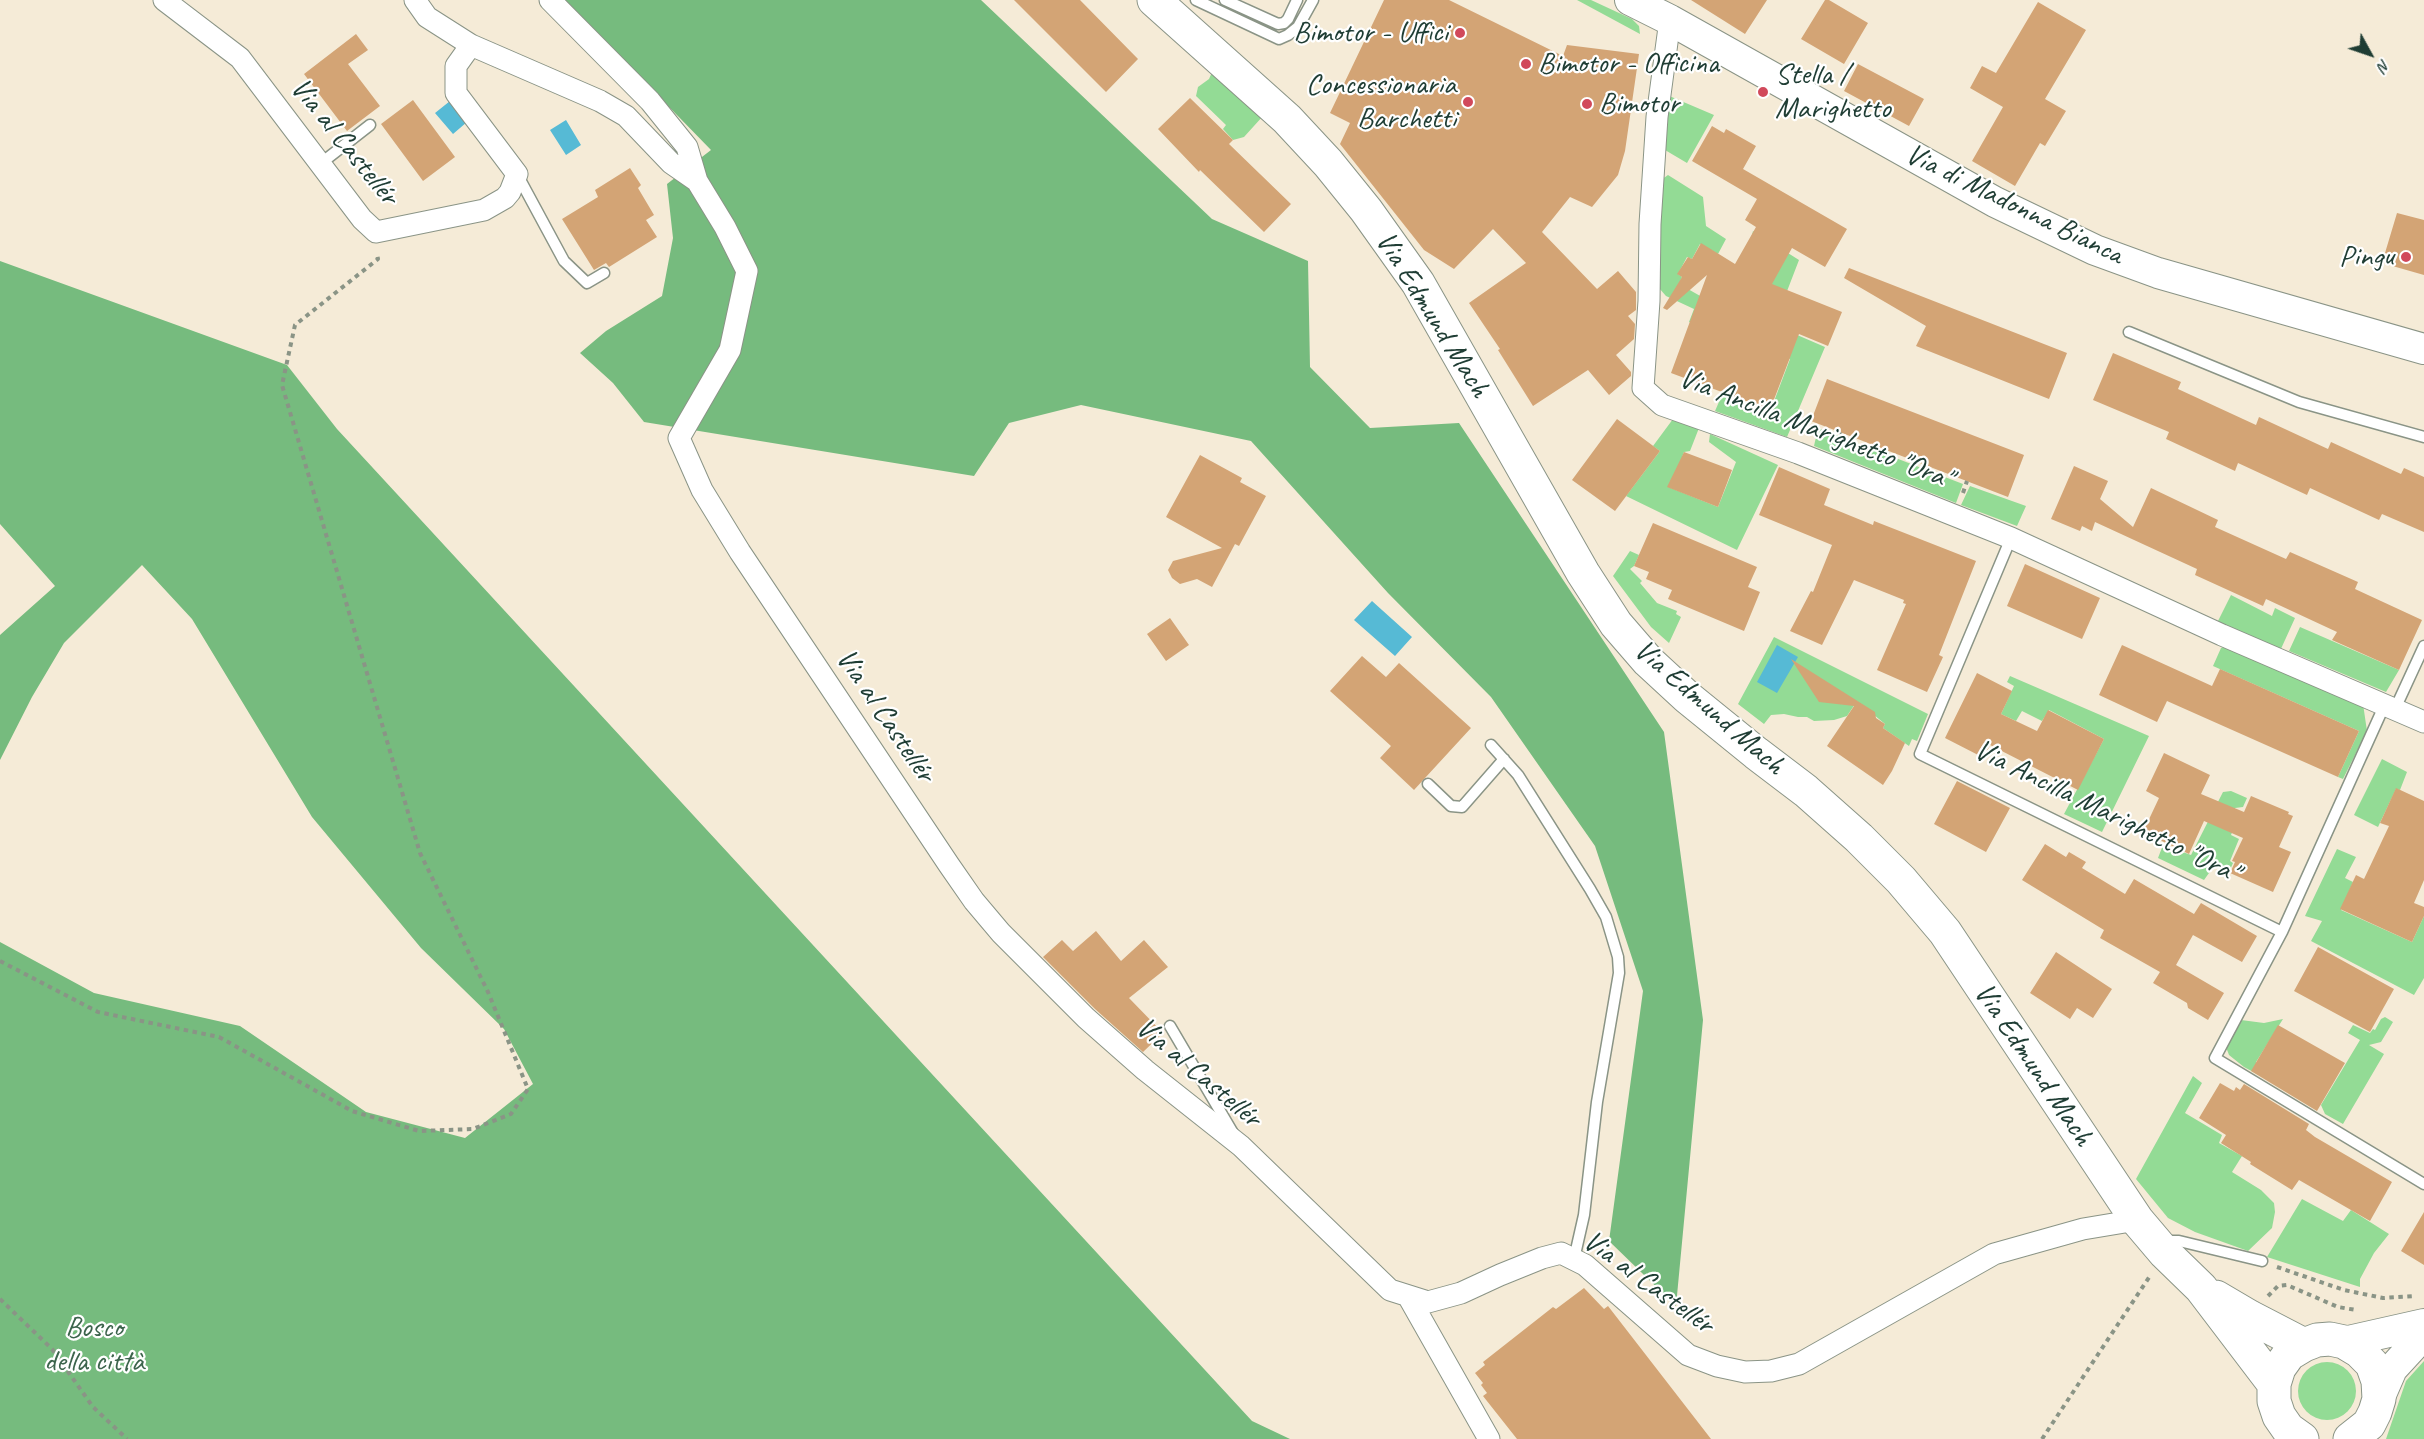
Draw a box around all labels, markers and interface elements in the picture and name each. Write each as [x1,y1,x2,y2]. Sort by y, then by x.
place label: Bimotor - Uffici [1293,15,1448,51]
north arrow [2340,24,2400,84]
marker: Bimotor - Uffici [1453,26,1467,40]
place label: Bimotor - Officina [1538,46,1719,82]
text: N [2373,55,2395,76]
marker: Bimotor - Officina [1519,57,1533,71]
place label: Stella / Marighetto [1775,57,1891,128]
place label: Concessionaria Barchetti [1306,67,1456,138]
street label: Via al Castellér [282,71,406,213]
marker: Stella / Marighetto [1756,85,1770,99]
place label: Bimotor [1599,86,1679,122]
marker: Concessionaria Barchetti [1461,95,1475,109]
marker: Bimotor [1580,97,1594,111]
street label: Via di Madonna Bianca [1899,137,2129,273]
street label: Via Edmund Mach [1367,226,1497,404]
place label: Pingu [2339,239,2394,275]
marker: Pingu [2399,250,2413,264]
street label: Via Ancilla Marighetto "Ora" [1674,360,1956,498]
street label: Via Edmund Mach [1626,633,1792,783]
street label: Via al Castellér [827,643,943,789]
street label: Via Ancilla Marighetto "Ora" [1968,732,2244,892]
street label: Via Edmund Mach [1965,977,2101,1153]
street label: Via al Castellér [1128,1010,1268,1136]
street label: Via al Castellér [1576,1223,1720,1343]
park label: Bosco della città [44,1310,144,1380]

